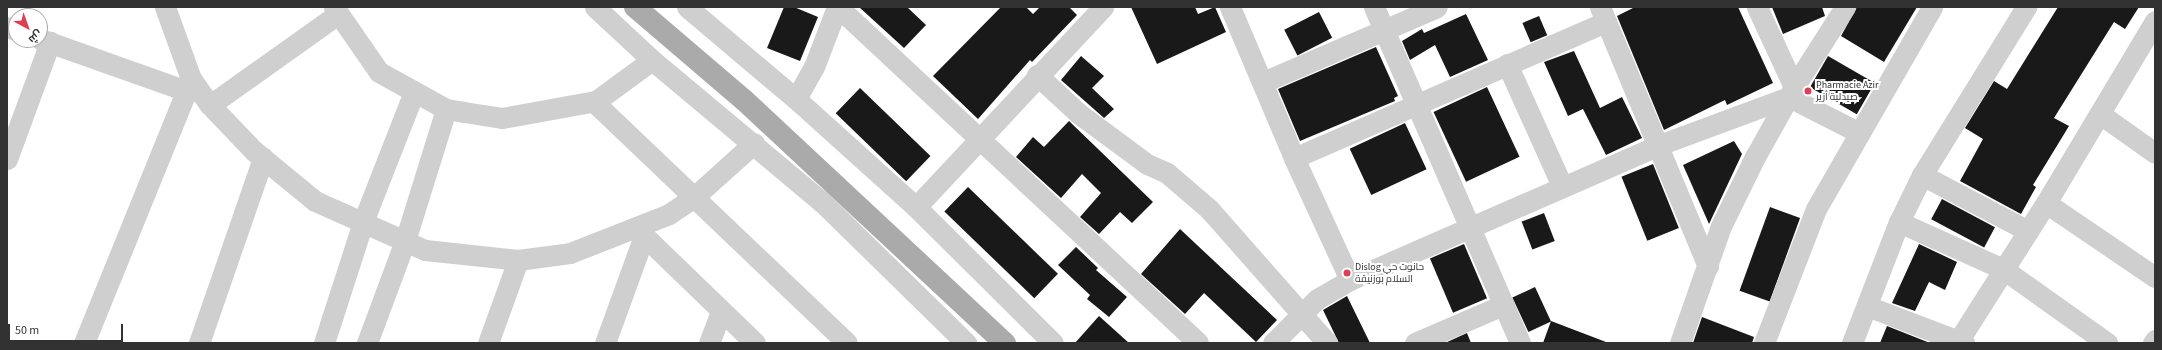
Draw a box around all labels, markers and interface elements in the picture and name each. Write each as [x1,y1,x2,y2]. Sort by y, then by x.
north arrow [8,8,48,48]
text: ش [25,26,46,47]
place label: Pharmacie Azir صيدلية أزير [1816,79,1879,102]
marker: Pharmacie Azir صيدلية أزير [1803,86,1813,96]
place label: Dislog حانوت حي السلام بوزنيقة [1355,261,1424,284]
marker: Dislog حانوت حي السلام بوزنيقة [1342,268,1352,278]
scale bar [10,316,125,342]
text: 50 m [15,322,39,339]

